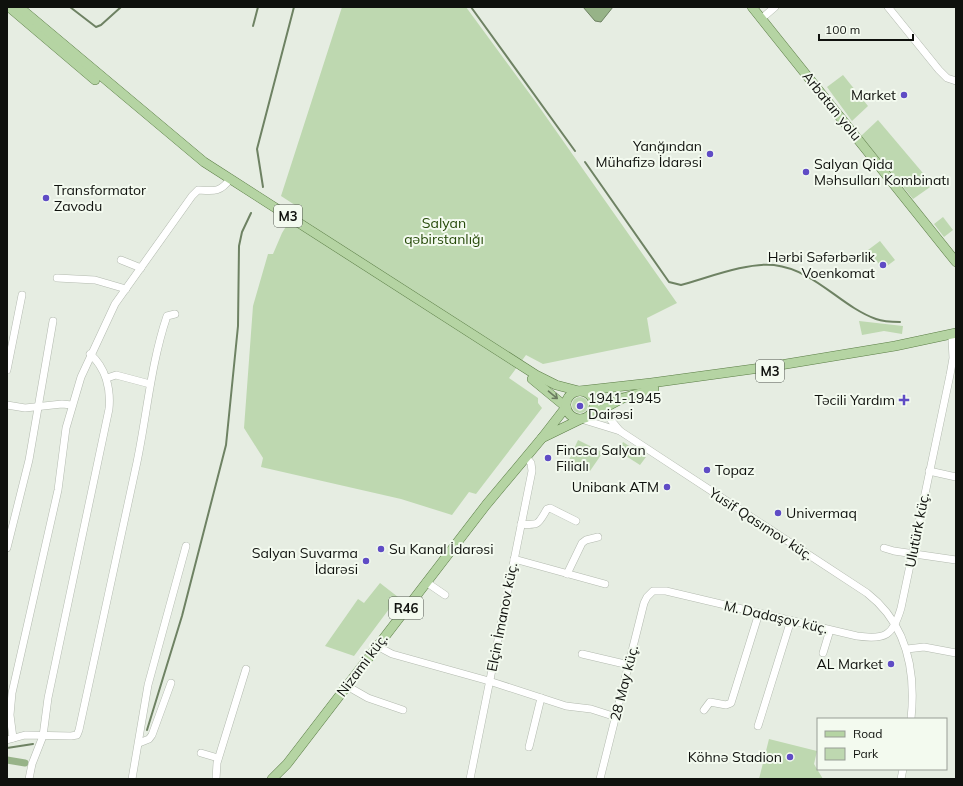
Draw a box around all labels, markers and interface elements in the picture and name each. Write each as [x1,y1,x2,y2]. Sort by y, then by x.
scale bar [819,16,913,42]
text: 100 m [825,22,860,37]
street label: Arbatan yolu [799,68,865,144]
place label: Market [851,86,896,104]
marker: Market [899,90,909,100]
place label: Yanğından Mühafizə İdarəsi [596,137,702,171]
marker: Yanğından Mühafizə İdarəsi [705,149,715,159]
place label: Salyan Qida Məhsulları Kombinatı [814,155,950,189]
marker: Salyan Qida Məhsulları Kombinatı [801,167,811,177]
place label: Transformator Zavodu [54,181,147,215]
marker: Transformator Zavodu [41,193,51,203]
road number: M3 [274,205,302,227]
park label: Salyan qəbirstanlığı [404,214,484,248]
place label: Hərbi Səfərbərlik Voenkomat [768,248,876,282]
marker: Hərbi Səfərbərlik Voenkomat [878,260,888,270]
road number: M3 [756,360,784,382]
place label: 1941-1945 Dairəsi [588,389,661,423]
one-way arrow [548,390,558,399]
place label: Təcili Yardım [815,391,895,409]
marker: Təcili Yardım [898,394,910,406]
marker: 1941-1945 Dairəsi [575,401,585,411]
place label: Fincsa Salyan Filialı [556,441,646,475]
marker: Fincsa Salyan Filialı [543,453,553,463]
place label: Topaz [715,461,754,479]
marker: Topaz [702,465,712,475]
place label: Unibank ATM [572,478,659,496]
marker: Unibank ATM [662,482,672,492]
street label: Yusif Qasımov küç. [705,483,816,564]
street label: Ulutürk küç. [901,491,933,569]
place label: Univermaq [786,504,857,522]
marker: Univermaq [773,508,783,518]
place label: Su Kanal İdarəsi [389,540,494,558]
place label: Salyan Suvarma İdarəsi [252,544,358,578]
marker: Su Kanal İdarəsi [376,544,386,554]
marker: Salyan Suvarma İdarəsi [361,556,371,566]
street label: Elçin İmanov küç. [483,561,521,673]
street label: M. Dadaşov küç. [722,596,830,638]
road number: R46 [389,597,423,619]
street label: Nizami küç. [332,630,392,700]
street label: 28 May küç. [606,643,642,723]
place label: AL Market [816,655,883,673]
marker: AL Market [886,659,896,669]
legend [817,718,947,770]
text: Road [853,726,882,741]
text: Park [853,746,879,761]
place label: Köhnə Stadion [688,748,782,766]
marker: Köhnə Stadion [785,752,795,762]

